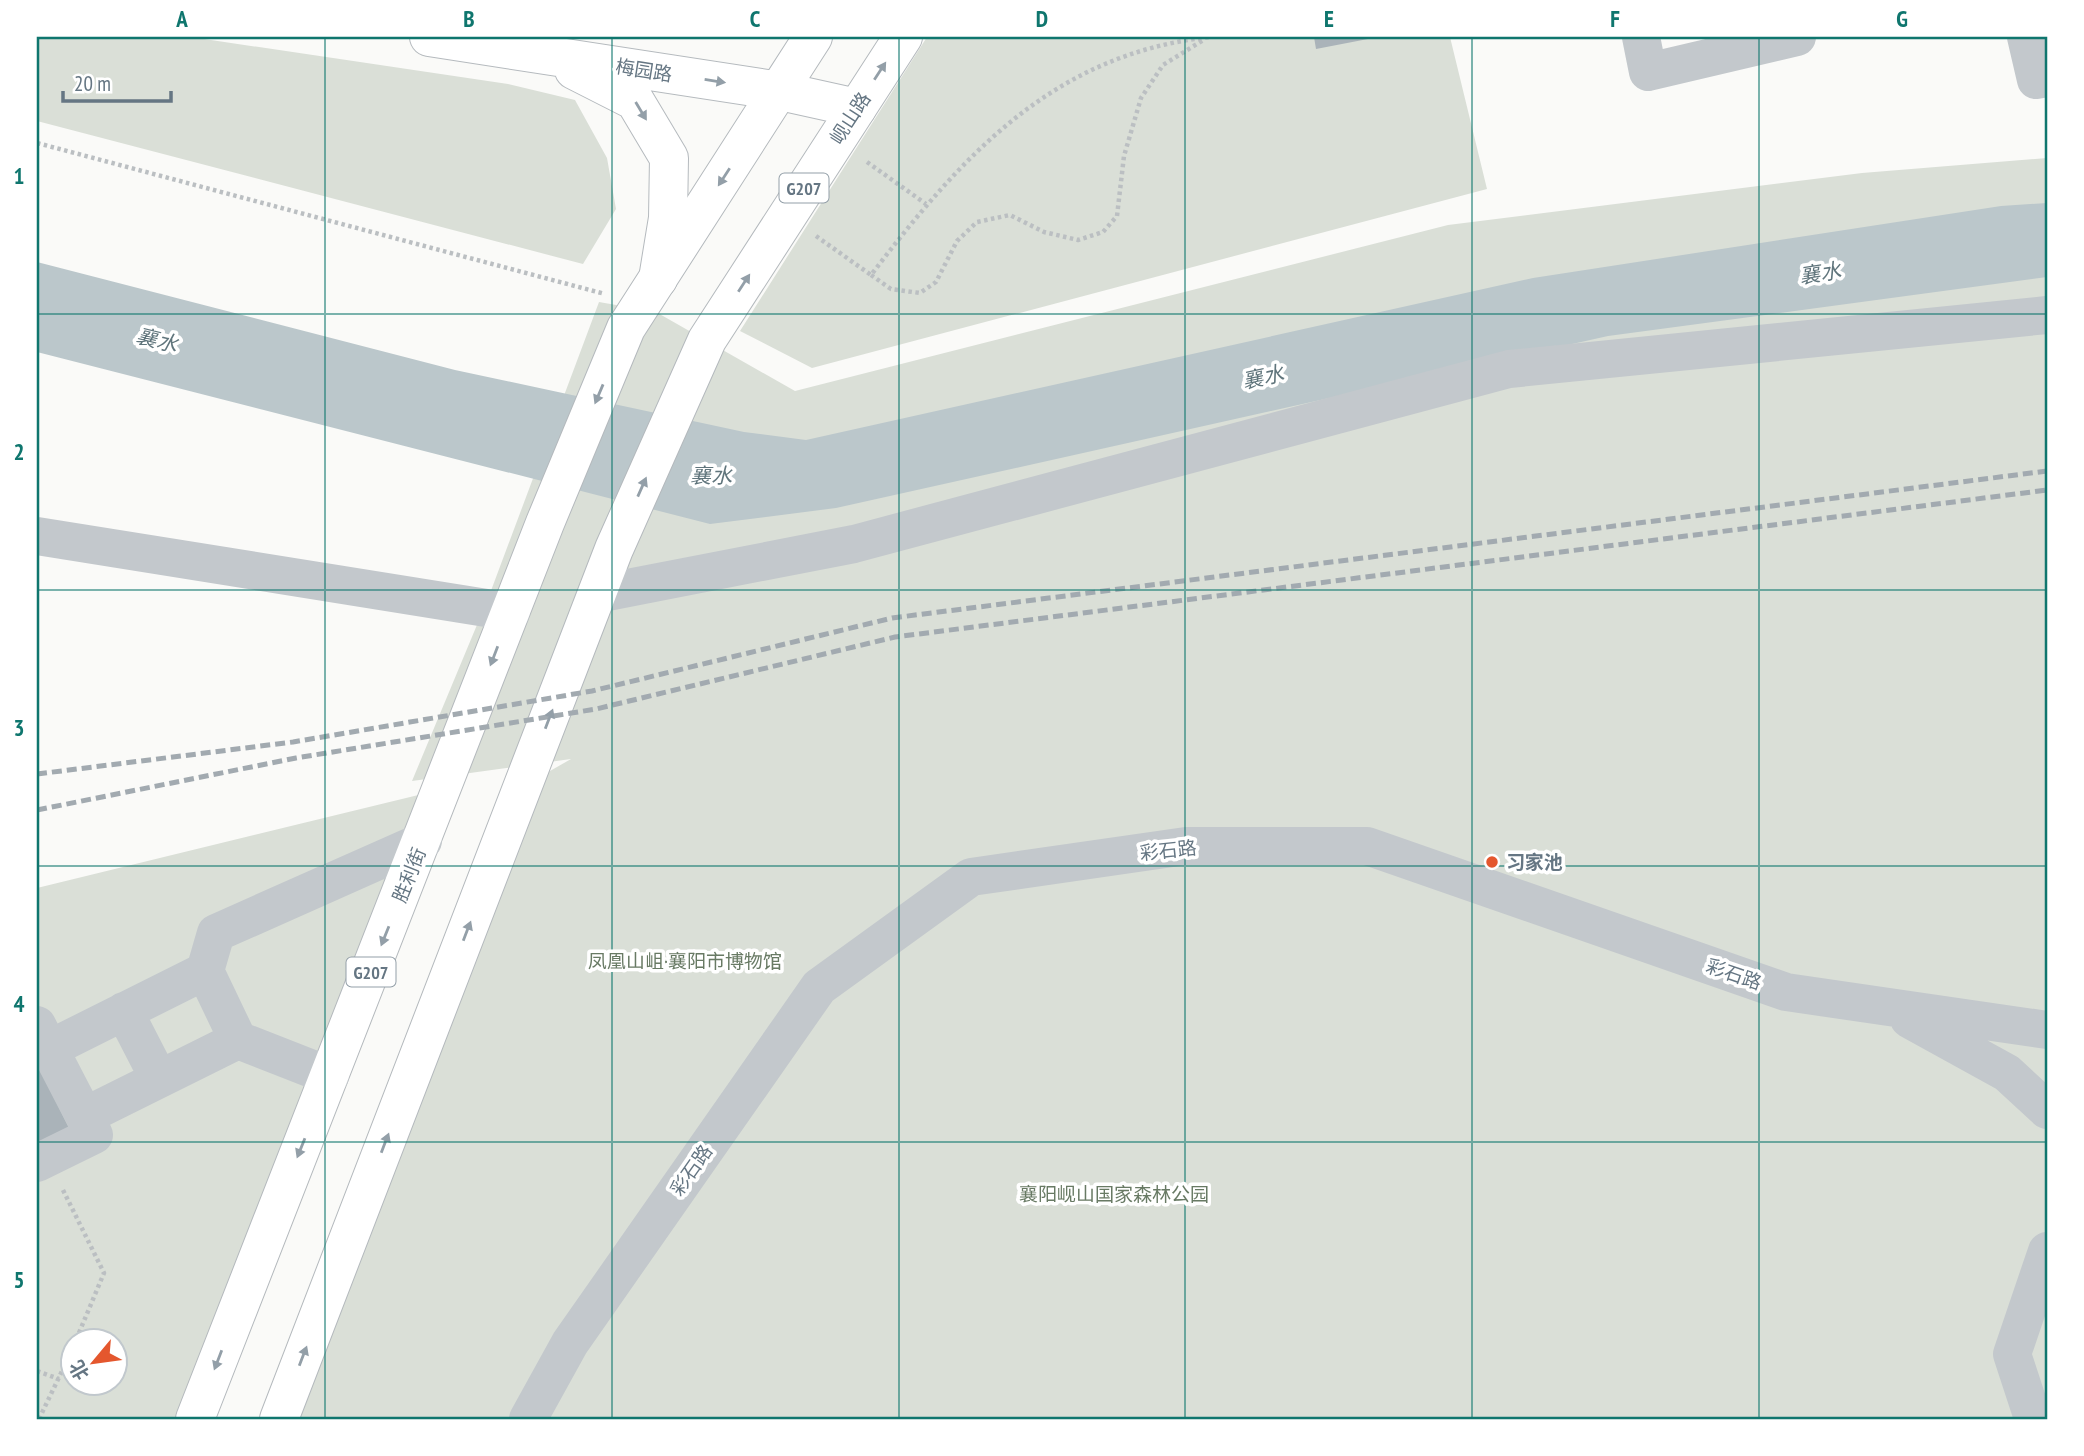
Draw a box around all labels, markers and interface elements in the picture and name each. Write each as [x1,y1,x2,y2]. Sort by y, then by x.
text: A [175,4,188,33]
text: B [463,4,475,33]
text: C [750,4,761,33]
text: D [1036,4,1048,33]
text: E [1324,4,1334,33]
text: F [1610,4,1620,33]
text: G [1896,4,1908,33]
street label: 梅园路 [614,54,674,86]
scale bar [63,60,172,104]
one-way arrow [874,62,887,81]
text: 20 m [74,70,111,97]
one-way arrow [704,76,726,87]
street label: 岘山路 [824,88,876,148]
one-way arrow [635,101,647,120]
text: 1 [14,161,25,190]
one-way arrow [718,167,731,187]
road number: G207 [780,174,828,202]
water label: 襄水 [1797,256,1844,290]
one-way arrow [737,273,750,293]
water label: 襄水 [133,322,182,358]
water label: 襄水 [1240,359,1287,395]
one-way arrow [593,383,604,404]
text: 2 [14,437,25,466]
water label: 襄水 [690,462,733,489]
one-way arrow [637,476,648,497]
one-way arrow [489,645,500,666]
one-way arrow [543,708,554,729]
text: 3 [14,713,25,742]
street label: 彩石路 [1138,835,1198,865]
street label: 胜利街 [387,844,431,906]
place label: 习家池 [1506,850,1563,874]
marker: 习家池 [1484,854,1500,870]
one-way arrow [461,920,472,941]
one-way arrow [380,926,391,947]
park label: 凤凰山岨·襄阳市博物馆 [588,949,782,973]
street label: 彩石路 [1703,953,1765,995]
road number: G207 [346,958,396,987]
text: 4 [14,989,25,1018]
one-way arrow [380,1133,391,1154]
one-way arrow [296,1137,307,1158]
street label: 彩石路 [665,1140,717,1200]
park label: 襄阳岘山国家森林公园 [1019,1182,1209,1206]
text: 5 [14,1265,25,1294]
north arrow [60,1326,130,1396]
one-way arrow [298,1345,309,1366]
one-way arrow [213,1349,224,1370]
text: 北 [64,1356,94,1384]

